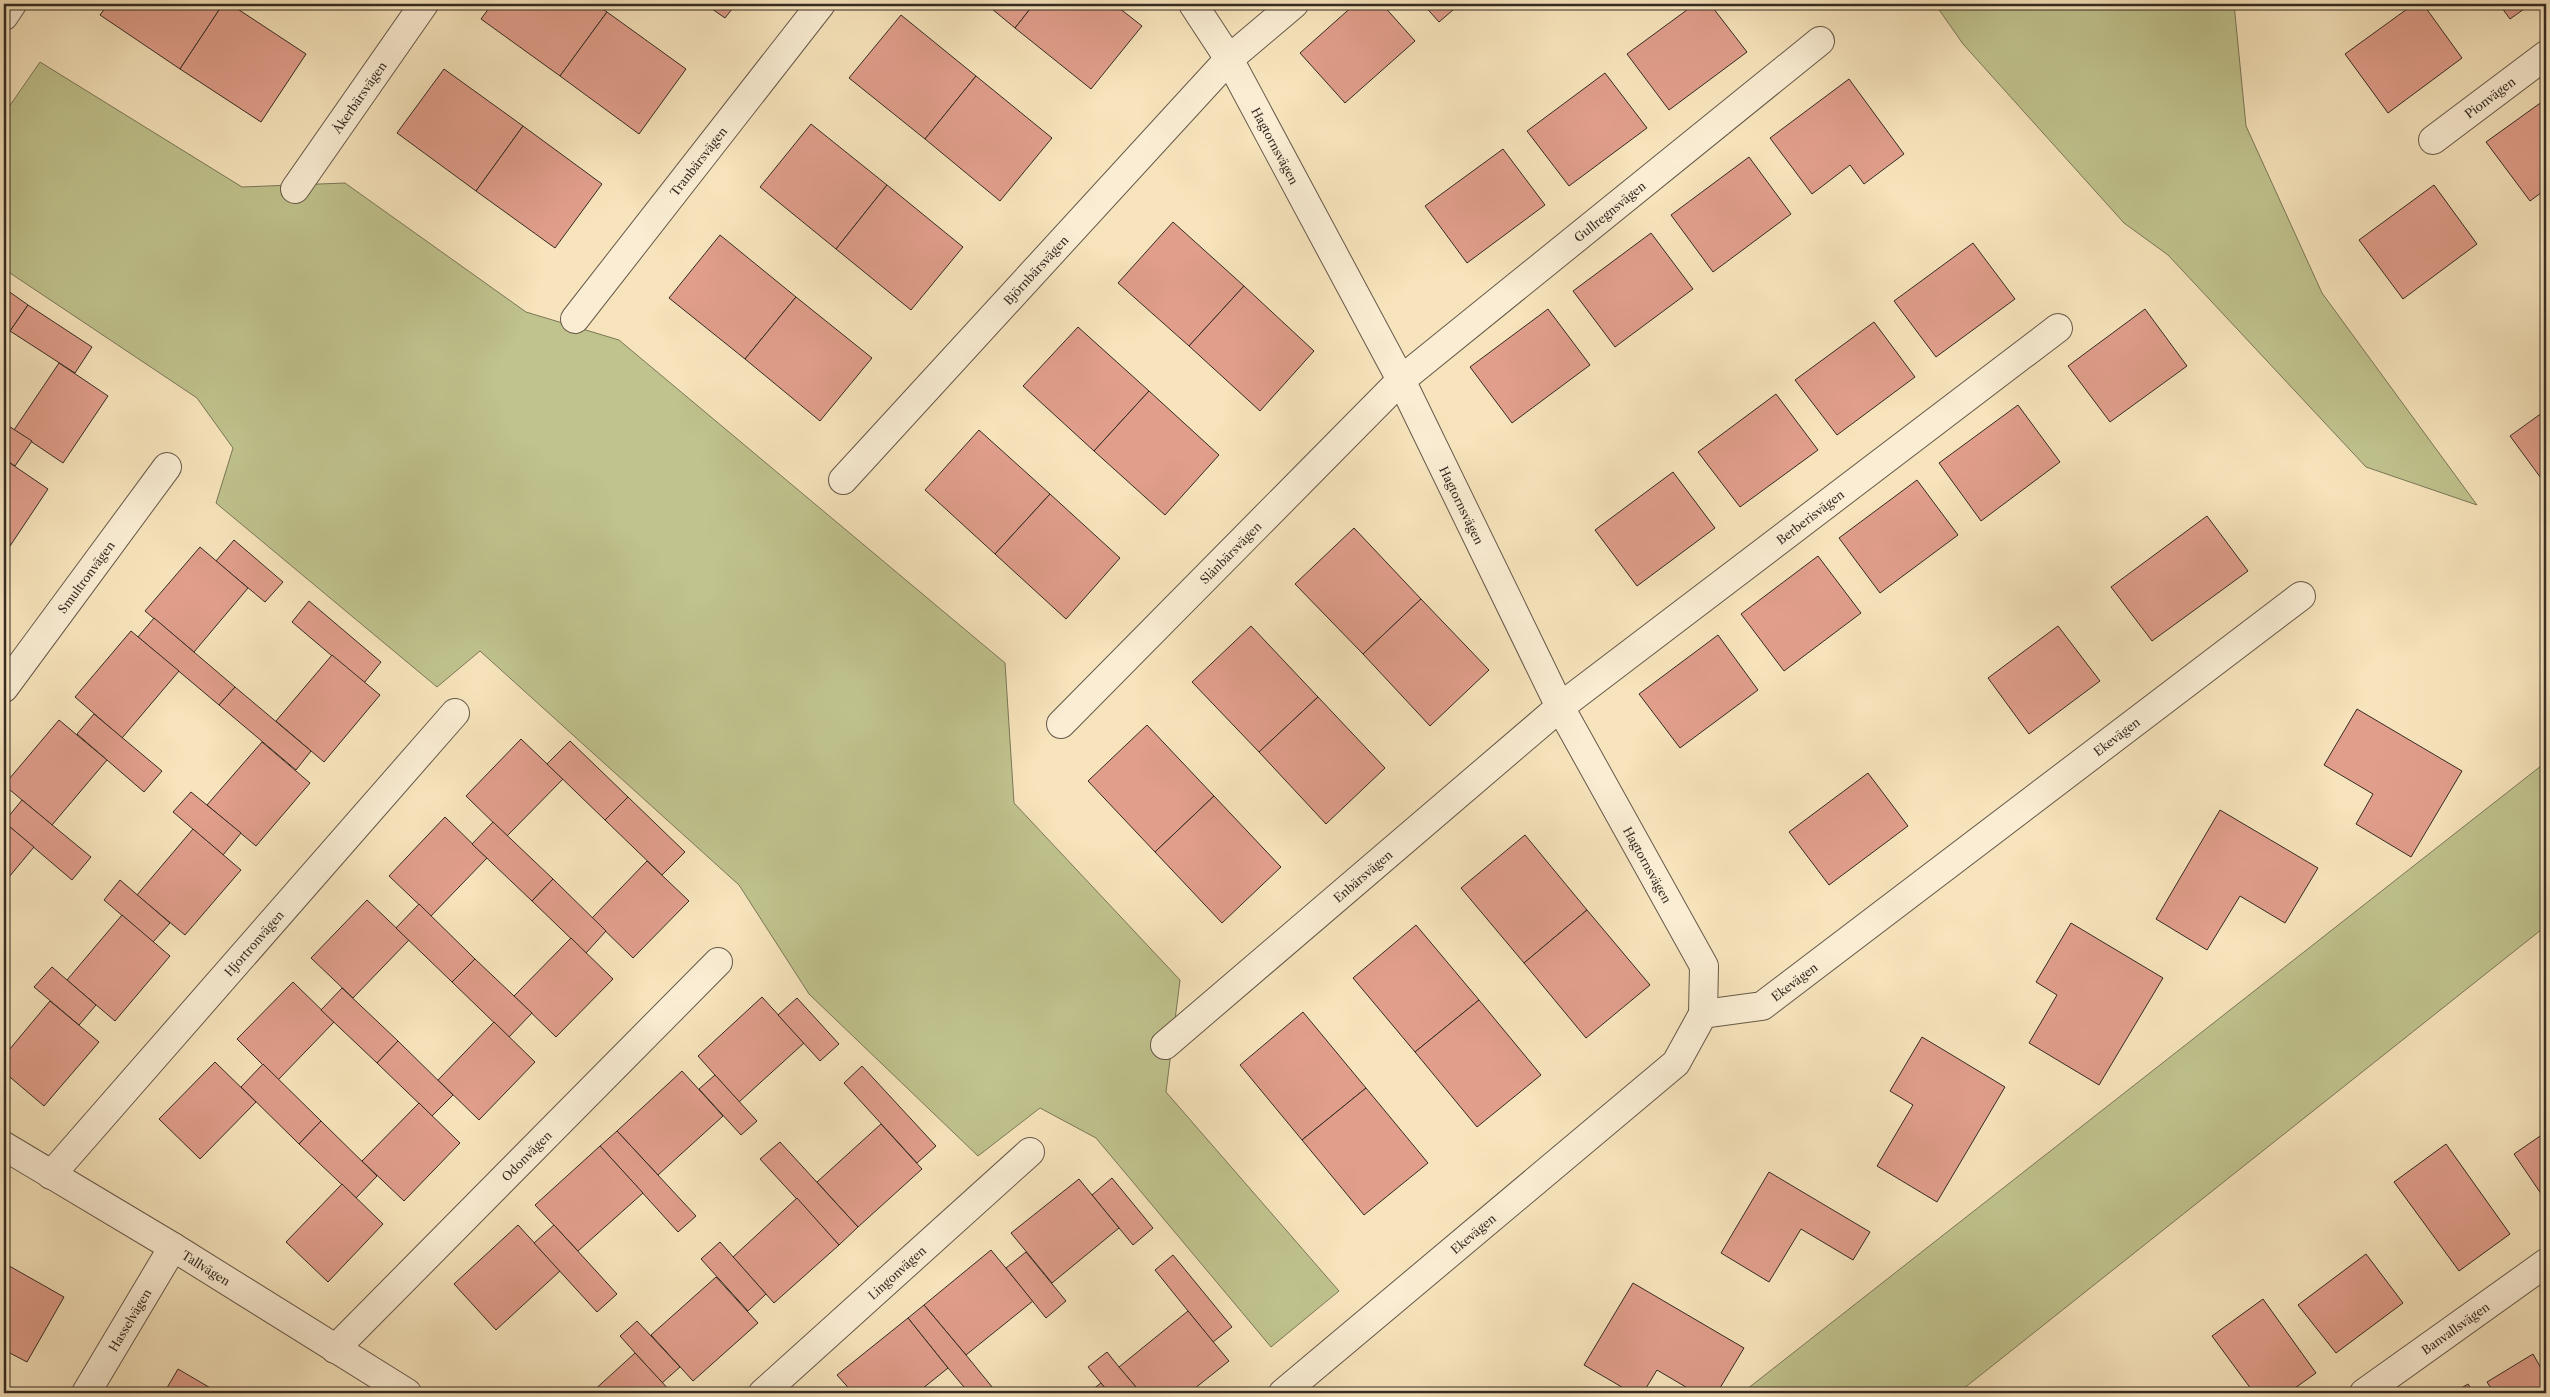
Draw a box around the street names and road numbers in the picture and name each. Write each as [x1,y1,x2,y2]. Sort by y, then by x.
street label: Åkerbärsvägen [327,58,390,137]
street label: Pionvägen [2462,73,2518,121]
street label: Hagtornsvägen [1249,104,1302,187]
street label: Tranbärsvägen [666,123,730,199]
street label: Gullregnsvägen [1571,177,1649,245]
street label: Björnbärsvägen [1000,232,1071,308]
street label: Hagtornsvägen [1436,463,1487,547]
street label: Berberisvägen [1773,486,1847,547]
street label: Slånbärsvägen [1196,518,1265,587]
street label: Smultronvägen [54,537,118,616]
street label: Ekevägen [2090,714,2143,759]
street label: Hagtornsvägen [1620,824,1675,906]
street label: Enbärsvägen [1330,846,1395,905]
street label: Hjortronvägen [221,907,287,979]
street label: Ekevägen [1768,959,1821,1004]
street label: Odonvägen [498,1127,555,1184]
street label: Ekevägen [1447,1210,1499,1257]
street label: Lingonvägen [865,1242,929,1302]
street label: Tallvägen [179,1247,234,1289]
street label: Hasselvägen [105,1286,154,1354]
street label: Banvallsvägen [2418,1298,2492,1357]

